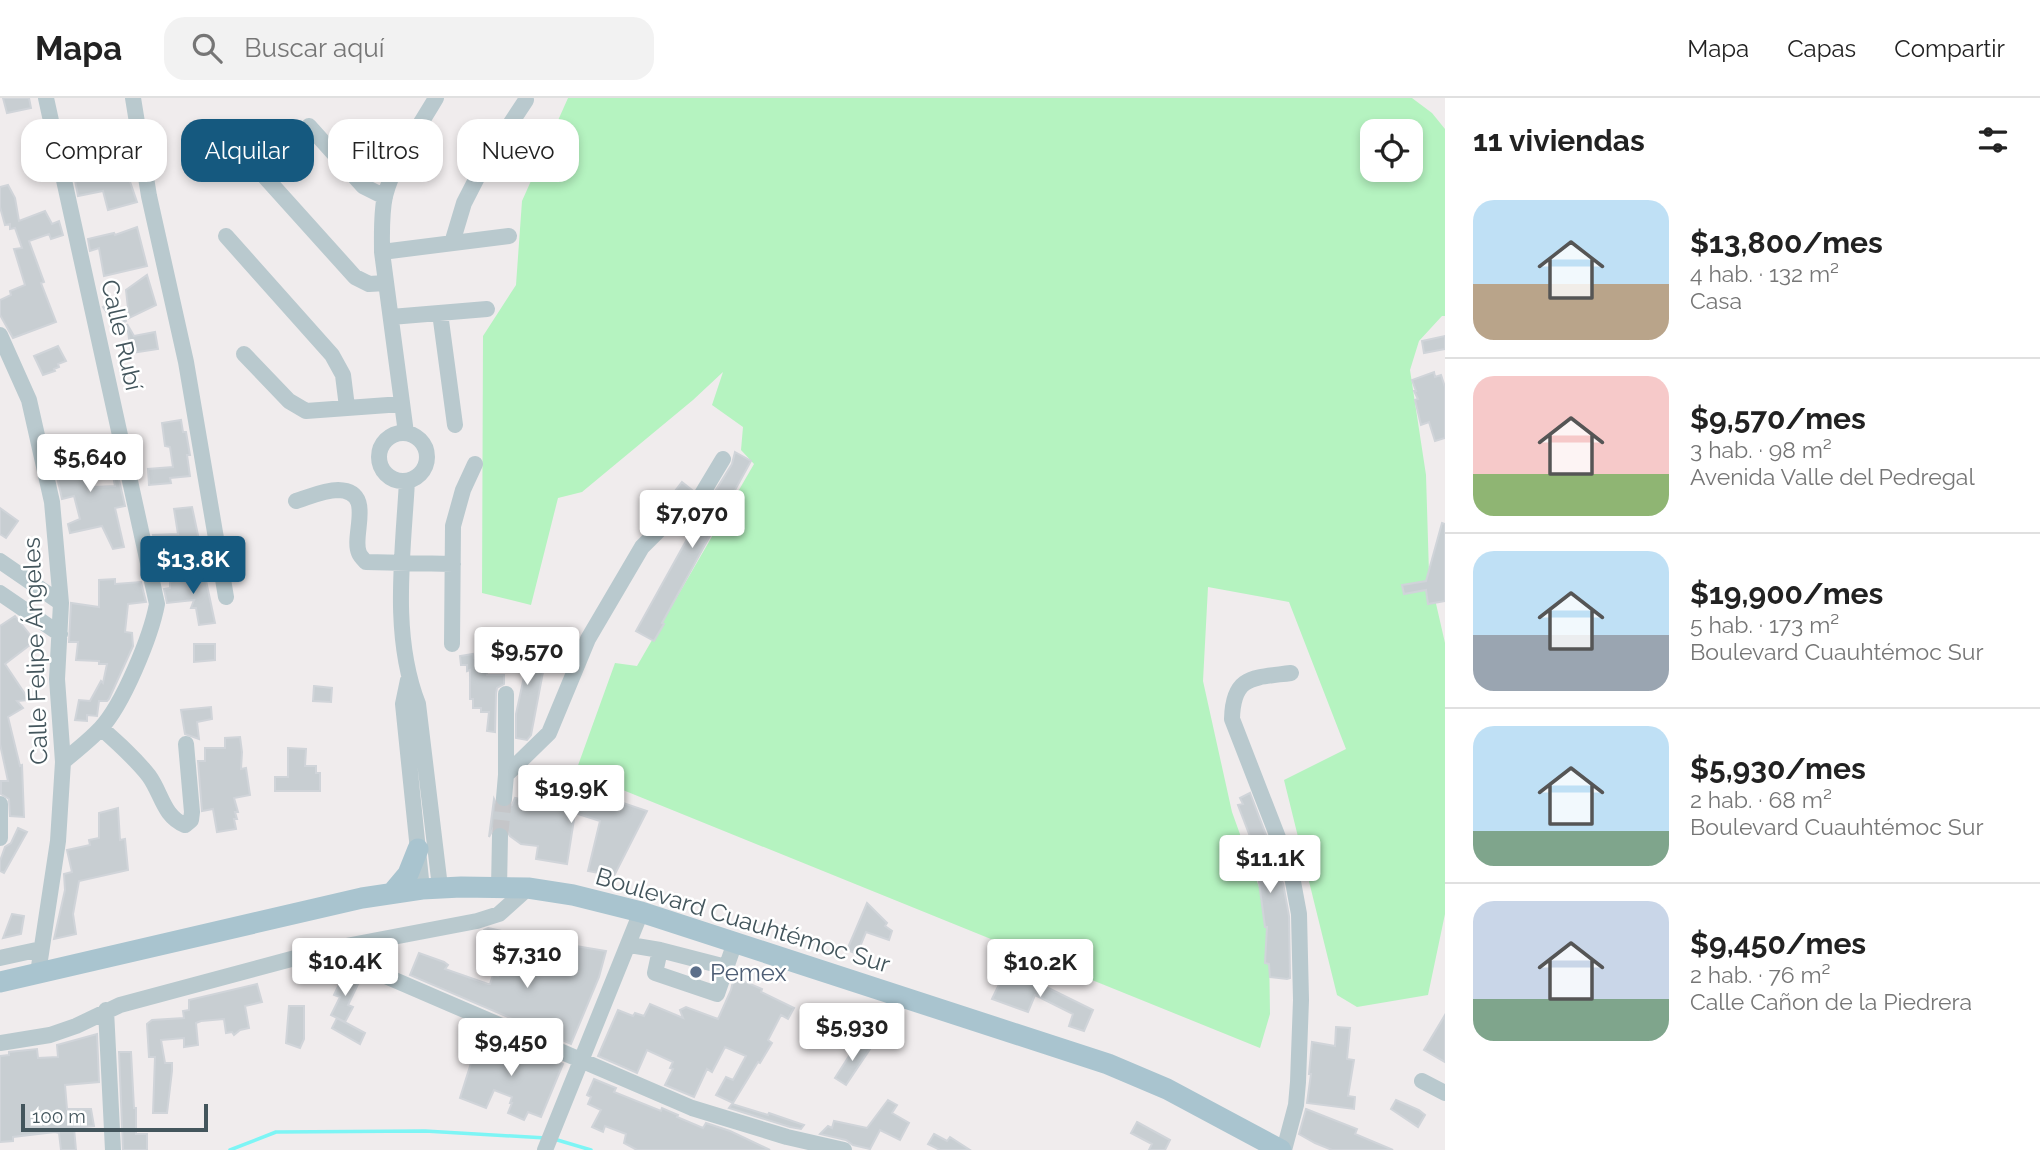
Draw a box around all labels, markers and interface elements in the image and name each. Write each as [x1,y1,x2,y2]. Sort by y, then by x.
search box [164,17,654,80]
text: Mapa [35,29,122,68]
icon: search [188,29,226,67]
text: Buscar aquí [244,33,384,63]
text: Mapa [1687,34,1749,63]
text: Capas [1787,34,1856,63]
text: Compartir [1894,34,2005,63]
chip: Comprar [21,119,167,182]
chip: Alquilar [181,119,314,182]
chip: Filtros [328,119,443,182]
chip: Nuevo [457,119,579,182]
map controls [1360,119,1423,182]
button: locate [1360,119,1423,182]
icon: filters [1974,121,2012,159]
text: 11 viviendas [1473,123,1645,158]
text: $13,800/mes [1690,225,1883,260]
icon: home [1529,228,1613,312]
text: 4 hab. · 132 m² [1690,260,1839,287]
street label: Calle Rubí [95,277,149,394]
text: Casa [1690,287,1742,314]
text: $9,570/mes [1690,401,1866,436]
icon: home [1529,404,1613,488]
pin: $5,640 [33,434,147,494]
text: 3 hab. · 98 m² [1690,436,1832,463]
text: $5,640 [53,443,127,470]
text: Avenida Valle del Pedregal [1690,463,1975,490]
pin: $7,070 [635,490,749,550]
text: $7,070 [656,499,728,526]
pin: $13.8K [136,536,250,596]
street label: Calle Felipe Ángeles [17,537,53,765]
text: $13.8K [156,545,230,572]
text: $19,900/mes [1690,576,1883,611]
icon: home [1529,579,1613,663]
text: 5 hab. · 173 m² [1690,611,1839,638]
pin: $9,570 [470,628,584,687]
text: $9,570 [490,636,564,663]
text: Boulevard Cuauhtémoc Sur [1690,638,1983,665]
text: $5,930/mes [1690,751,1866,786]
icon: home [1529,754,1613,838]
pin: $19.9K [514,766,628,825]
text: $19.9K [534,774,608,801]
text: 2 hab. · 68 m² [1690,786,1832,813]
text: Boulevard Cuauhtémoc Sur [1690,813,1983,840]
pin: $11.1K [1213,836,1327,895]
text: $11.1K [1235,844,1305,871]
street label: Boulevard Cuauhtémoc Sur [592,861,894,979]
text: $9,450/mes [1690,926,1866,961]
icon: home [1529,929,1613,1013]
pin: $7,310 [470,930,584,990]
pin: $10.4K [288,939,402,998]
text: $7,310 [492,939,562,966]
pin: $10.2K [983,940,1097,999]
text: $10.4K [308,947,382,974]
text: $10.2K [1003,948,1077,975]
place label: Pemex [710,958,787,987]
text: 2 hab. · 76 m² [1690,961,1831,988]
marker: Pemex [688,964,704,980]
text: Calle Cañon de la Piedrera [1690,988,1972,1015]
pin: $5,930 [795,1004,909,1063]
text: $5,930 [815,1012,889,1039]
pin: $9,450 [454,1018,568,1078]
text: $9,450 [474,1027,548,1054]
scale bar [21,1101,208,1133]
text: 100 m [32,1105,86,1127]

